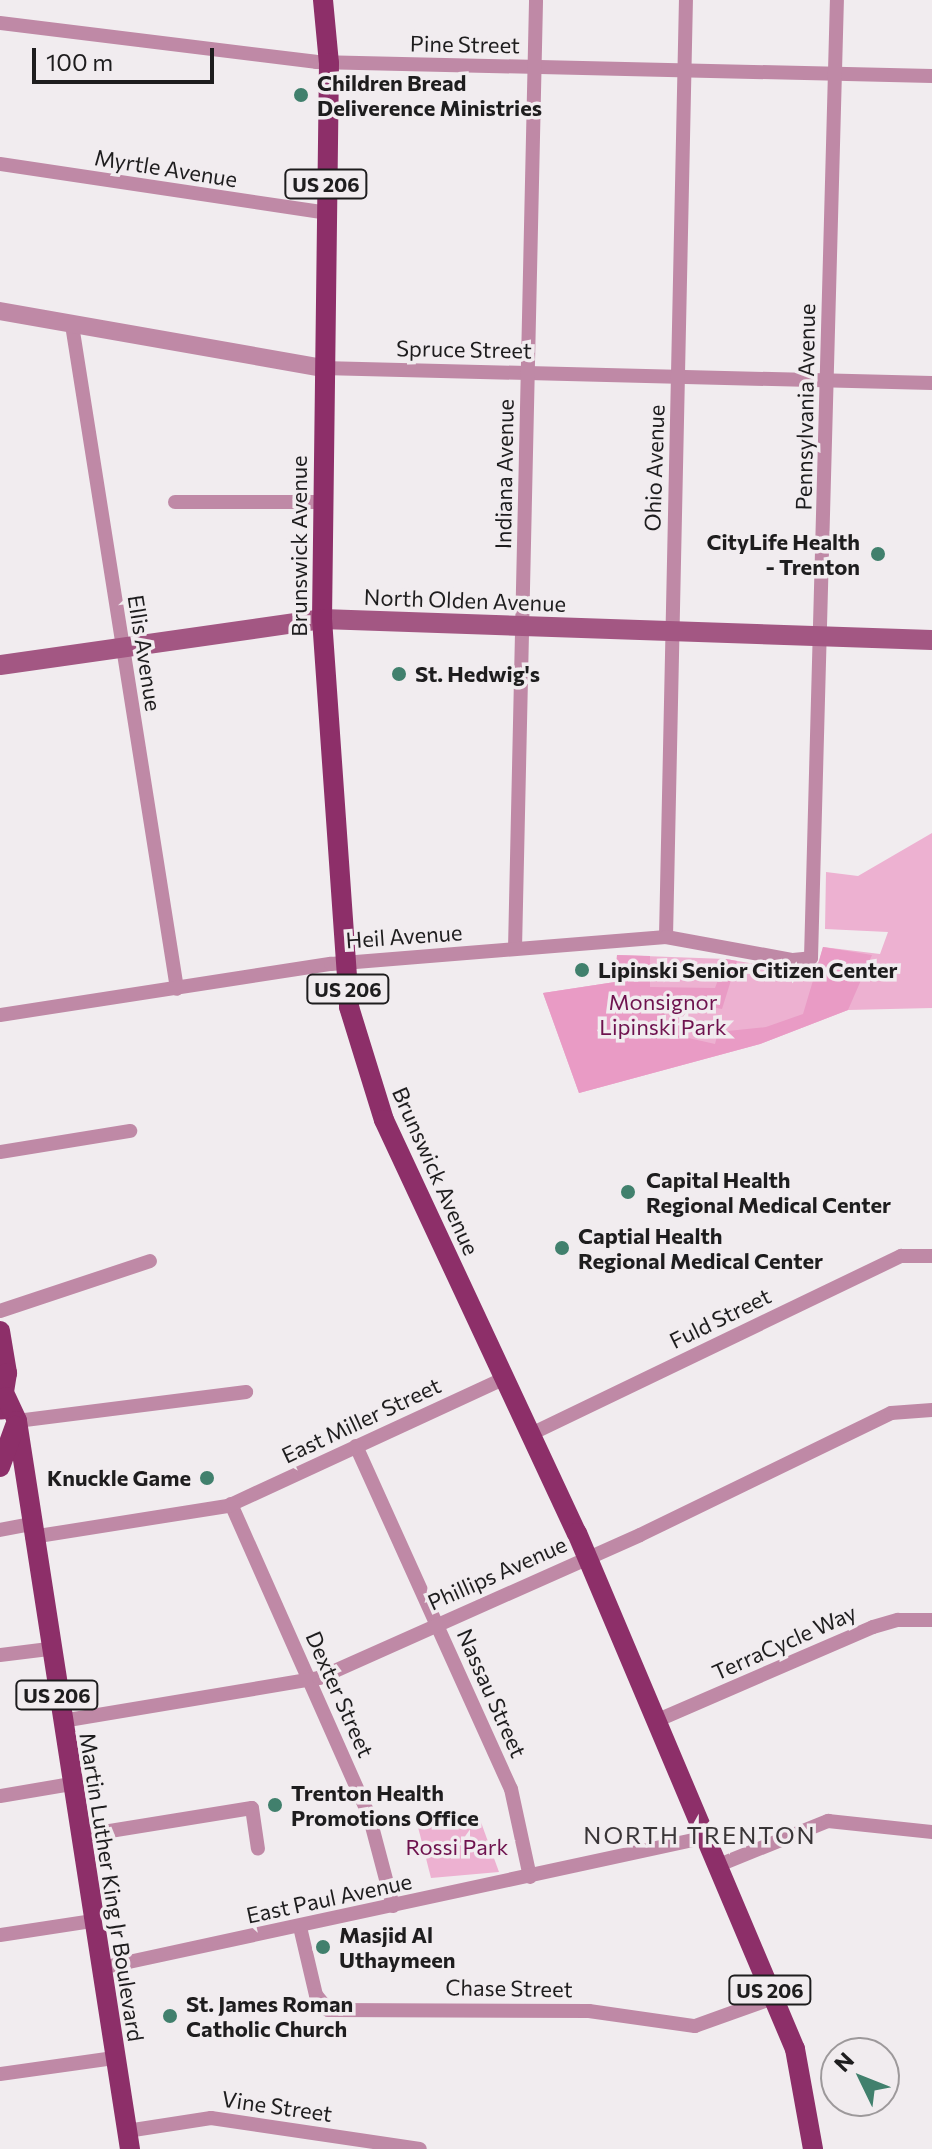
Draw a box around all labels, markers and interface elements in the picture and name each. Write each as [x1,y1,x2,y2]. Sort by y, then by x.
street label: Pine Street [410,30,520,58]
scale bar [36,32,218,82]
text: 100 m [46,47,113,76]
place label: Children Bread Deliverence Ministries [317,69,542,120]
marker: Children Bread Deliverence Ministries [292,86,310,104]
street label: Myrtle Avenue [93,144,239,192]
road number: US 206 [284,168,368,200]
street label: Pennsylvania Avenue [790,303,820,511]
street label: Spruce Street [396,335,532,363]
street label: Indiana Avenue [489,399,519,549]
street label: Ohio Avenue [639,404,669,532]
street label: Brunswick Avenue [286,455,312,637]
place label: CityLife Health - Trenton [706,528,860,580]
marker: CityLife Health - Trenton [867,543,889,565]
street label: North Olden Avenue [363,583,567,617]
street label: Ellis Avenue [123,593,167,713]
place label: St. Hedwig's [415,661,540,687]
marker: St. Hedwig's [390,665,408,683]
street label: Heil Avenue [345,919,463,953]
place label: Lipinski Senior Citizen Center [598,957,898,983]
marker: Lipinski Senior Citizen Center [573,961,591,979]
road number: US 206 [306,973,390,1005]
park label: Monsignor Lipinski Park [599,988,727,1040]
street label: Brunswick Avenue [387,1083,485,1259]
place label: Capital Health Regional Medical Center [646,1166,891,1218]
marker: Capital Health Regional Medical Center [617,1181,639,1203]
place label: Captial Health Regional Medical Center [578,1222,823,1274]
marker: Captial Health Regional Medical Center [553,1239,571,1257]
street label: Fuld Street [665,1282,775,1354]
street label: East Miller Street [277,1372,445,1468]
place label: Knuckle Game [47,1465,191,1491]
marker: Knuckle Game [198,1469,216,1487]
street label: Phillips Avenue [423,1531,571,1615]
street label: TerraCycle Way [708,1598,860,1686]
street label: Nassau Street [452,1624,532,1762]
street label: Dexter Street [300,1627,380,1761]
road number: US 206 [15,1679,99,1711]
street label: Martin Luther King Jr Boulevard [75,1731,149,2043]
place label: Trenton Health Promotions Office [291,1779,479,1830]
marker: Trenton Health Promotions Office [266,1796,284,1814]
district label: NORTH TRENTON [583,1821,817,1849]
park label: Rossi Park [406,1834,508,1860]
street label: East Paul Avenue [244,1868,414,1928]
place label: Masjid Al Uthaymeen [339,1921,456,1972]
marker: Masjid Al Uthaymeen [314,1938,332,1956]
street label: Chase Street [445,1974,573,2002]
road number: US 206 [728,1974,812,2006]
place label: St. James Roman Catholic Church [186,1990,353,2042]
marker: St. James Roman Catholic Church [161,2007,179,2025]
north arrow [820,2037,900,2117]
text: N [828,2046,859,2077]
street label: Vine Street [220,2085,334,2127]

